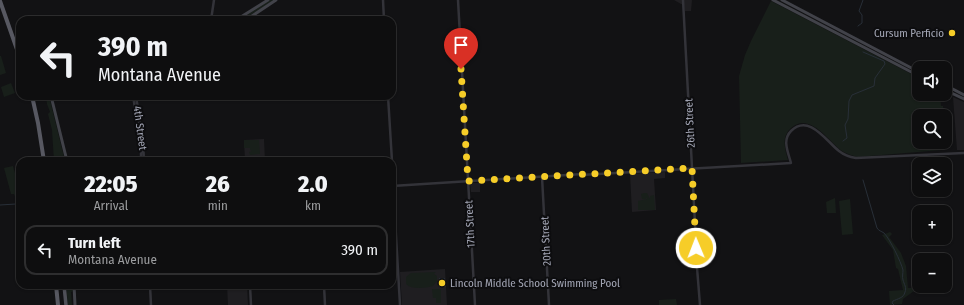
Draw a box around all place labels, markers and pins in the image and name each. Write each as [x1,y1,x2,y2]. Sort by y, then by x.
place label: Cursum Perficio [874,27,944,40]
pin [444,28,478,69]
marker: Cursum Perficio [947,28,957,38]
place label: Lincoln Middle School Swimming Pool [450,277,620,290]
marker: Lincoln Middle School Swimming Pool [437,278,447,288]

